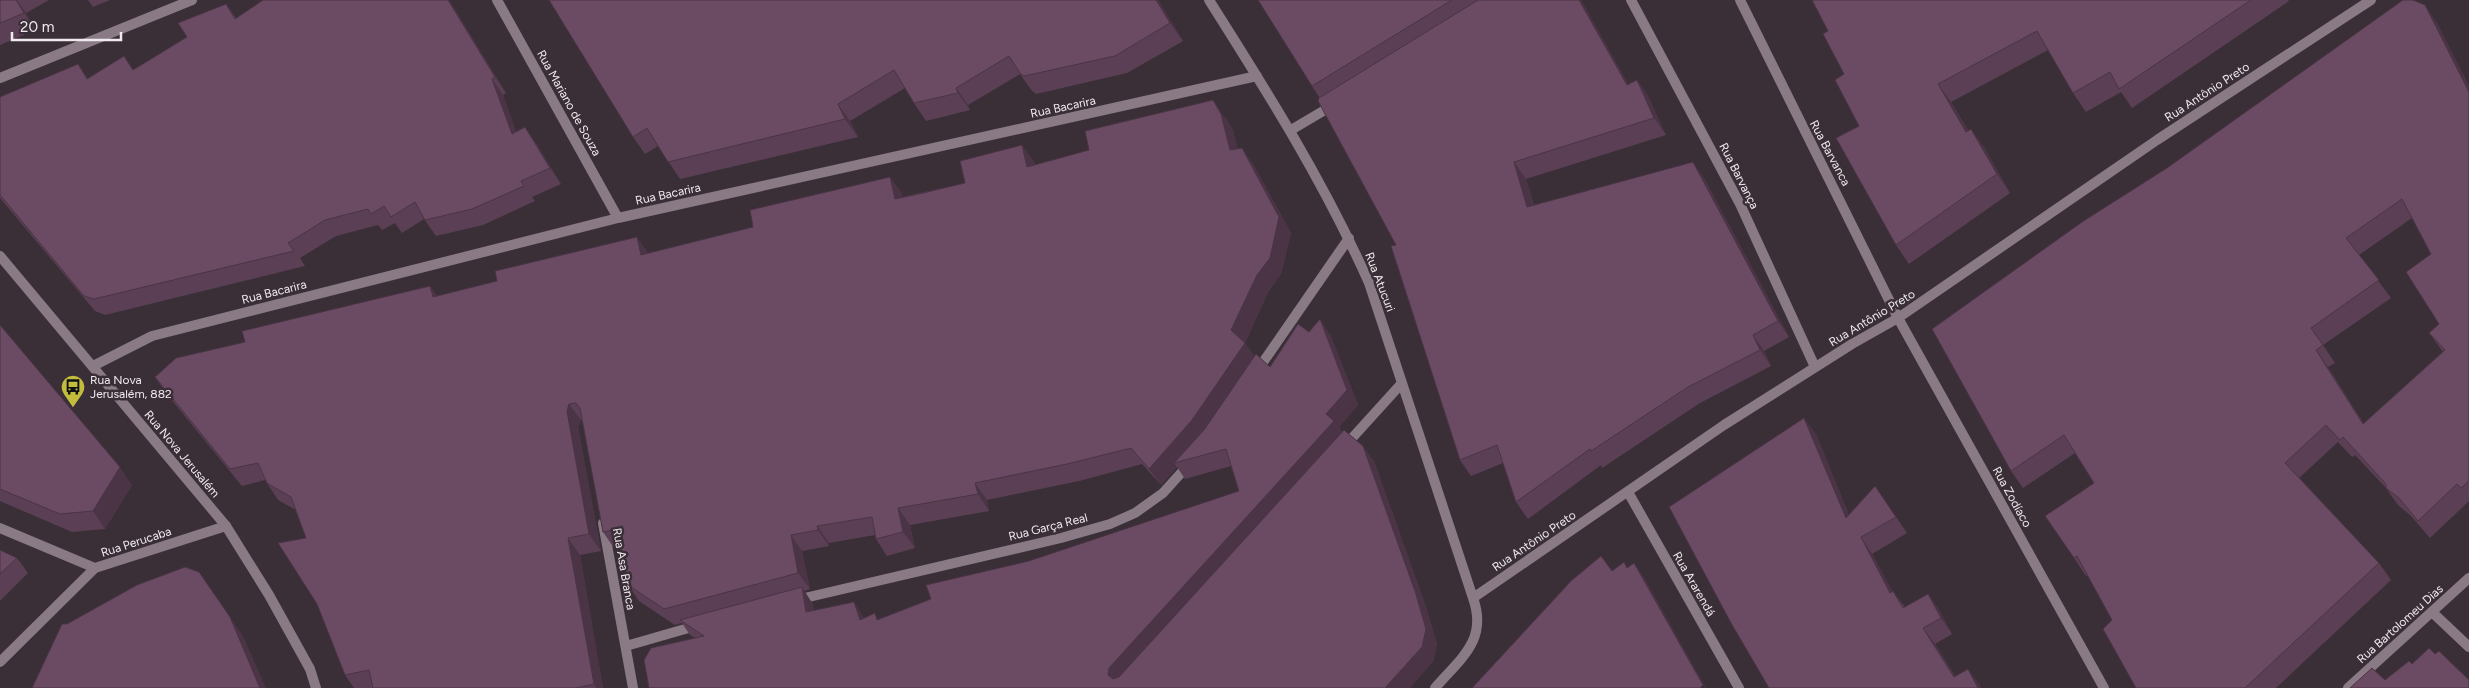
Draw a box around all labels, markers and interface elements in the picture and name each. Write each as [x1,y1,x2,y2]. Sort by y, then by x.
scale bar [12,10,121,42]
text: 20 m [20,18,54,36]
street label: Rua Mariano de Souza [534,48,604,158]
street label: Rua Antônio Preto [2162,59,2252,125]
street label: Rua Bacarira [1029,93,1097,121]
street label: Rua Barvanca [1807,118,1853,188]
street label: Rua Barvança [1716,141,1762,211]
street label: Rua Bacarira [634,180,702,208]
street label: Rua Atucuri [1362,250,1398,314]
street label: Rua Bacarira [240,277,308,307]
street label: Rua Antônio Preto [1826,287,1918,349]
place label: Rua Nova Jerusalém, 882 [90,373,172,401]
bus stop icon: Rua Nova Jerusalém, 882 [60,374,86,408]
street label: Rua Nova Jerusalém [142,408,222,500]
street label: Rua Zodíaco [1990,464,2034,530]
street label: Rua Antônio Preto [1489,508,1579,574]
street label: Rua Garça Real [1007,510,1089,544]
street label: Rua Perucaba [99,524,173,560]
street label: Rua Asa Branca [610,527,638,611]
street label: Rua Ararendá [1670,549,1718,619]
street label: Rua Bartolomeu Dias [2354,581,2446,666]

